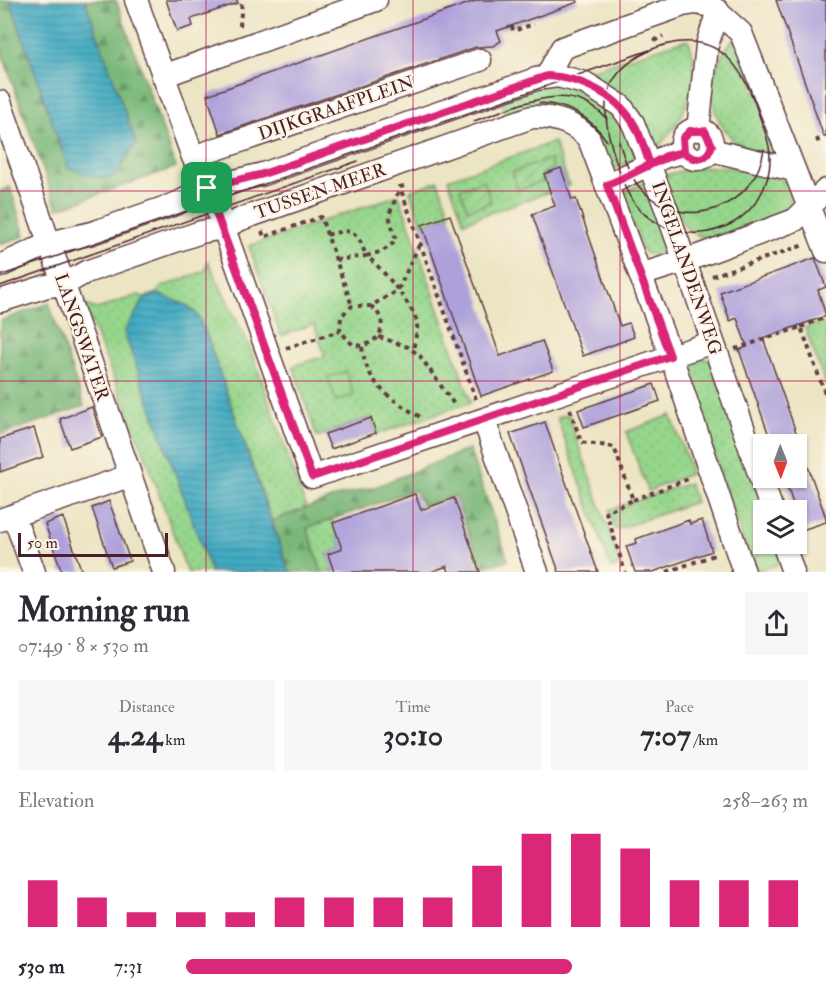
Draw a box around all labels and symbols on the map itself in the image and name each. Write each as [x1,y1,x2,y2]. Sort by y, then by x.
street label: DIJKGRAAFPLEIN [255,71,417,146]
street label: TUSSEN MEER [251,158,390,225]
pin [181,162,232,213]
street label: INGELANDENWEG [646,178,727,358]
street label: LANGSWATER [49,270,114,405]
north arrow [753,434,807,488]
scale bar [18,530,168,558]

